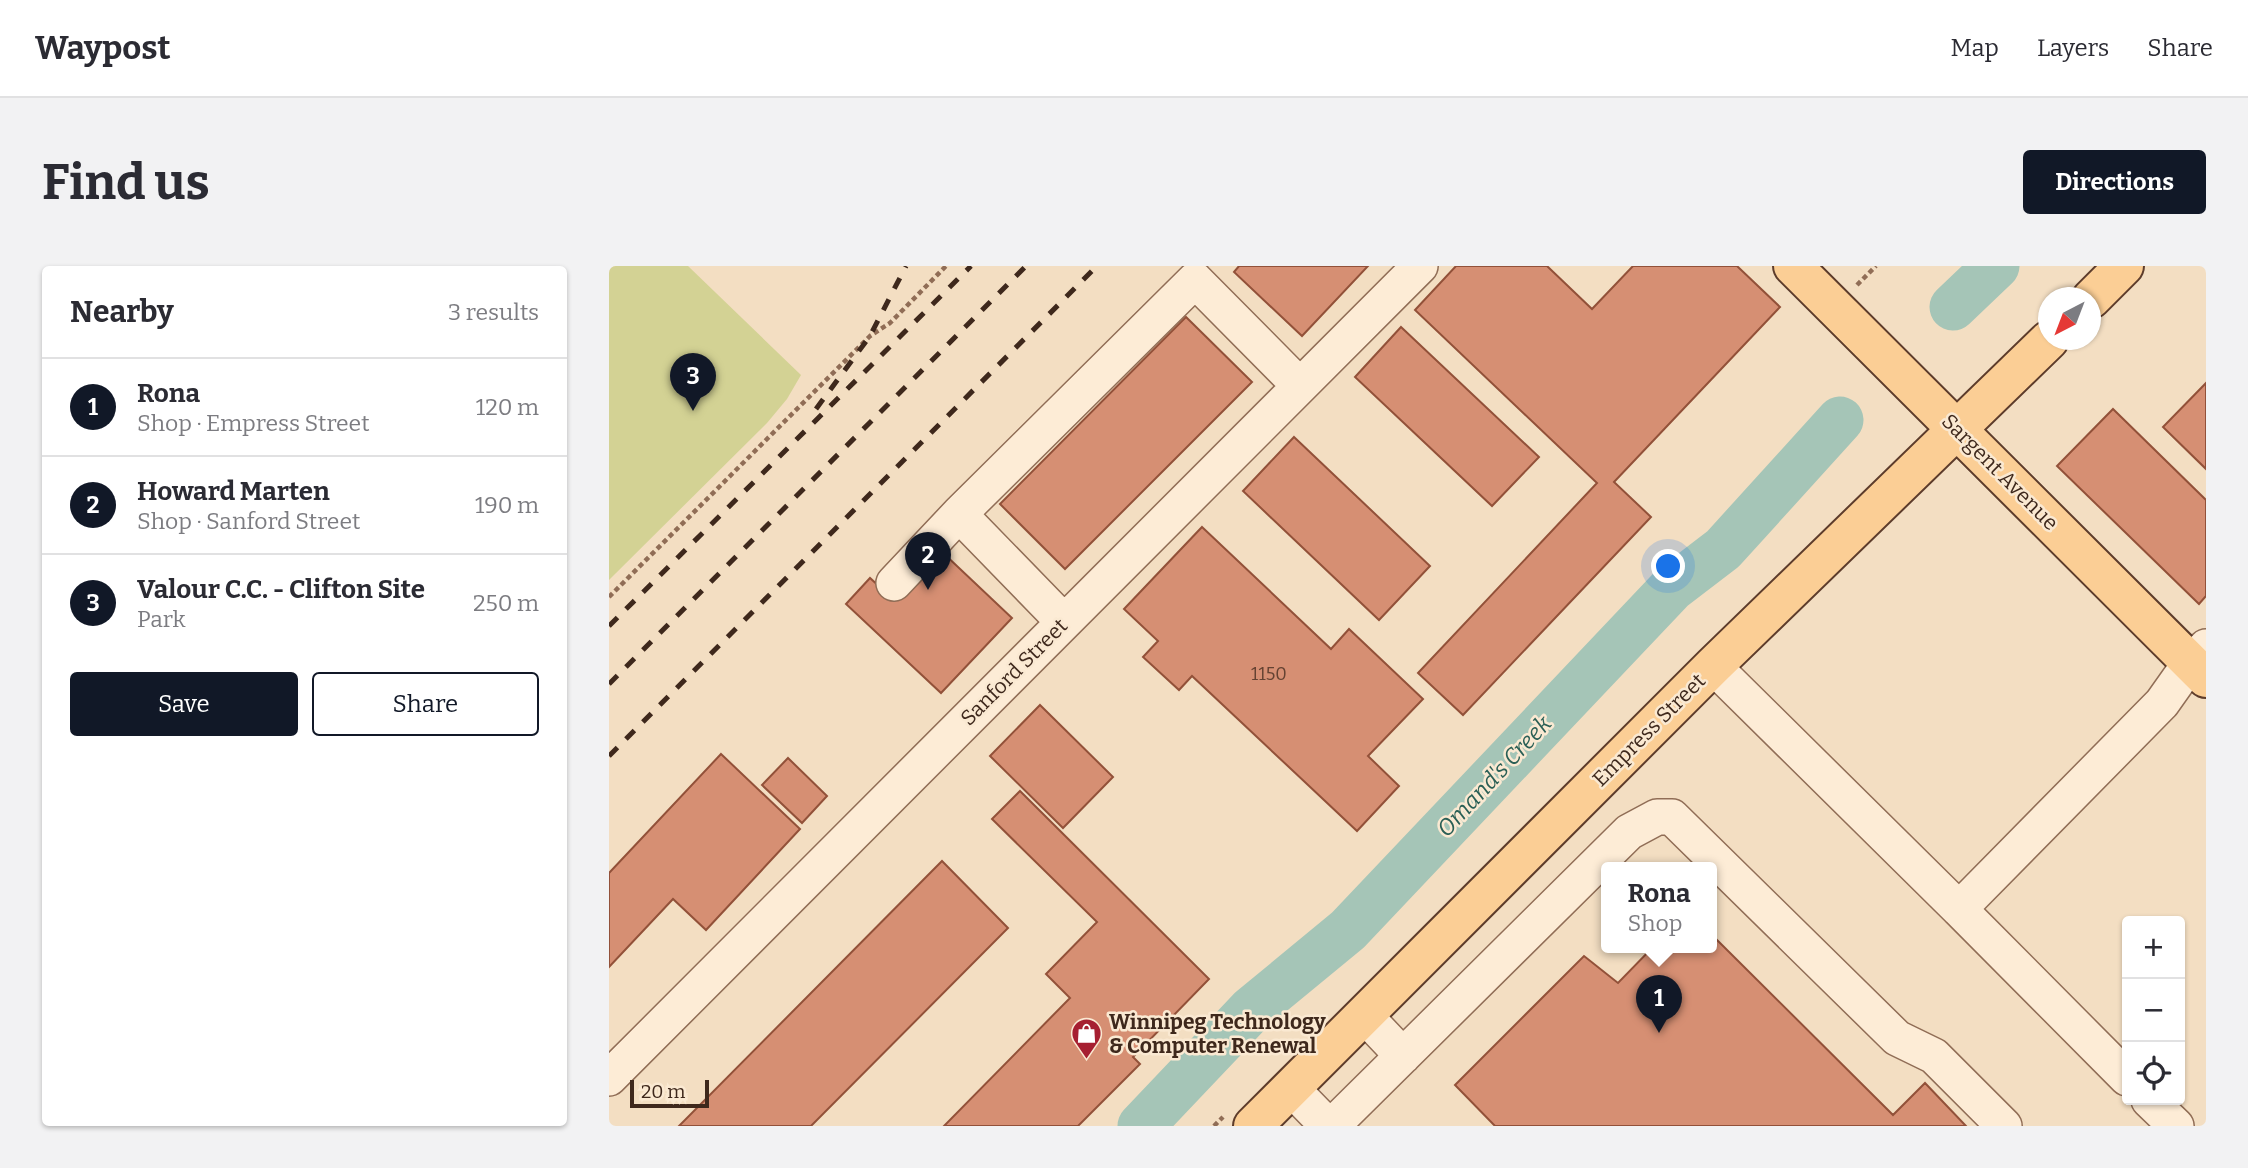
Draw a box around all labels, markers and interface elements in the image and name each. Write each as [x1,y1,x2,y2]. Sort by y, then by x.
text: Waypost [35,28,171,68]
text: Map [1951,34,1999,62]
text: Layers [2037,34,2109,62]
text: Share [2147,34,2213,62]
button: Directions [2023,150,2206,214]
text: Find us [42,153,210,212]
north arrow [2038,287,2101,350]
text: Nearby [70,294,174,330]
text: 3 results [448,298,539,326]
pin: 3 [670,353,716,411]
text: Rona [137,378,200,409]
text: 1 [88,393,98,421]
text: 120 m [476,393,539,421]
street label: Sargent Avenue [1936,408,2064,536]
text: Shop · Empress Street [137,409,370,437]
text: Howard Marten [137,476,330,507]
text: 2 [87,491,99,519]
text: 190 m [475,491,539,519]
text: Shop · Sanford Street [137,507,360,535]
pin: 2 [905,532,951,590]
your location [1651,549,1685,583]
text: Valour C.C. - Clifton Site [137,574,425,605]
text: 3 [86,589,100,617]
text: 250 m [473,589,539,617]
text: Park [137,605,186,633]
street label: Sanford Street [955,613,1073,731]
house number: 1150 [1251,663,1287,685]
street label: Empress Street [1587,668,1711,792]
button: Save [70,672,298,736]
button: Share [312,672,539,736]
water label: Omand's Creek [1431,709,1557,842]
popup [1601,862,1717,953]
text: Rona [1627,878,1691,909]
text: Shop [1627,909,1682,937]
map controls [2122,916,2185,1105]
button: + [2122,916,2185,979]
pin: 1 [1636,975,1682,1033]
button: − [2122,979,2185,1042]
place label: Winnipeg Technology & Computer Renewal [1109,1009,1326,1059]
shop icon: Winnipeg Technology & Computer Renewal [1069,1017,1103,1061]
button: locate [2122,1042,2185,1105]
scale bar [630,1077,709,1109]
text: 20 m [641,1080,685,1103]

